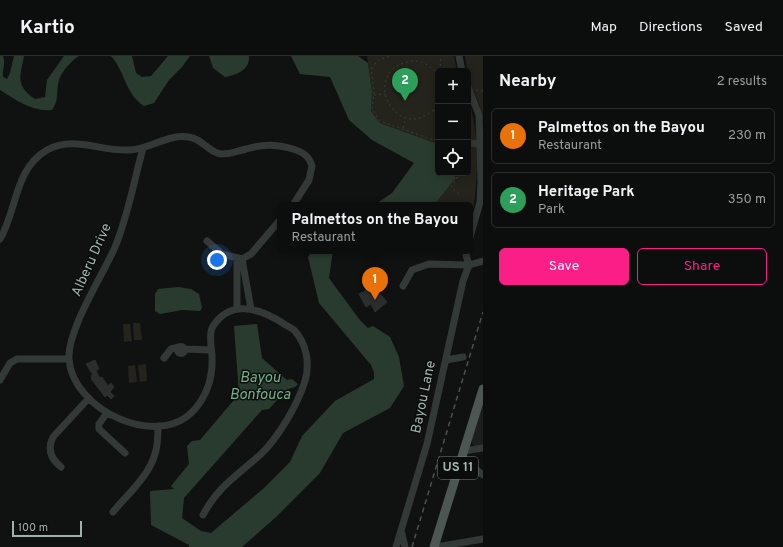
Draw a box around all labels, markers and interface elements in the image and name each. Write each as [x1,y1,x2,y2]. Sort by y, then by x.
text: Kartio [20,16,75,40]
text: Map [591,19,617,36]
text: Directions [639,19,703,36]
text: Saved [725,19,763,36]
pin: 2 [392,68,418,101]
map controls [435,68,471,176]
button: + [435,68,471,104]
text: Nearby [499,71,556,93]
text: 2 results [717,74,767,90]
button: − [435,104,471,140]
text: Palmettos on the Bayou [538,119,705,138]
text: 1 [510,128,516,144]
text: 230 m [728,128,766,144]
text: Restaurant [538,138,602,154]
button: locate [435,140,471,176]
text: Heritage Park [538,183,635,202]
text: 2 [509,192,517,208]
text: 350 m [728,192,766,208]
popup [277,202,473,254]
text: Park [538,202,565,218]
text: Palmettos on the Bayou [292,211,458,230]
street label: Alberu Drive [68,221,116,299]
text: Restaurant [292,230,356,246]
button: Save [499,248,629,285]
button: Share [637,248,767,285]
your location [207,250,227,270]
pin: 1 [362,267,388,300]
street label: Bayou Lane [408,359,440,435]
water label: Bayou Bonfouca [230,369,291,405]
road number: US 11 [438,457,478,479]
scale bar [12,519,82,538]
text: 100 m [18,521,48,535]

